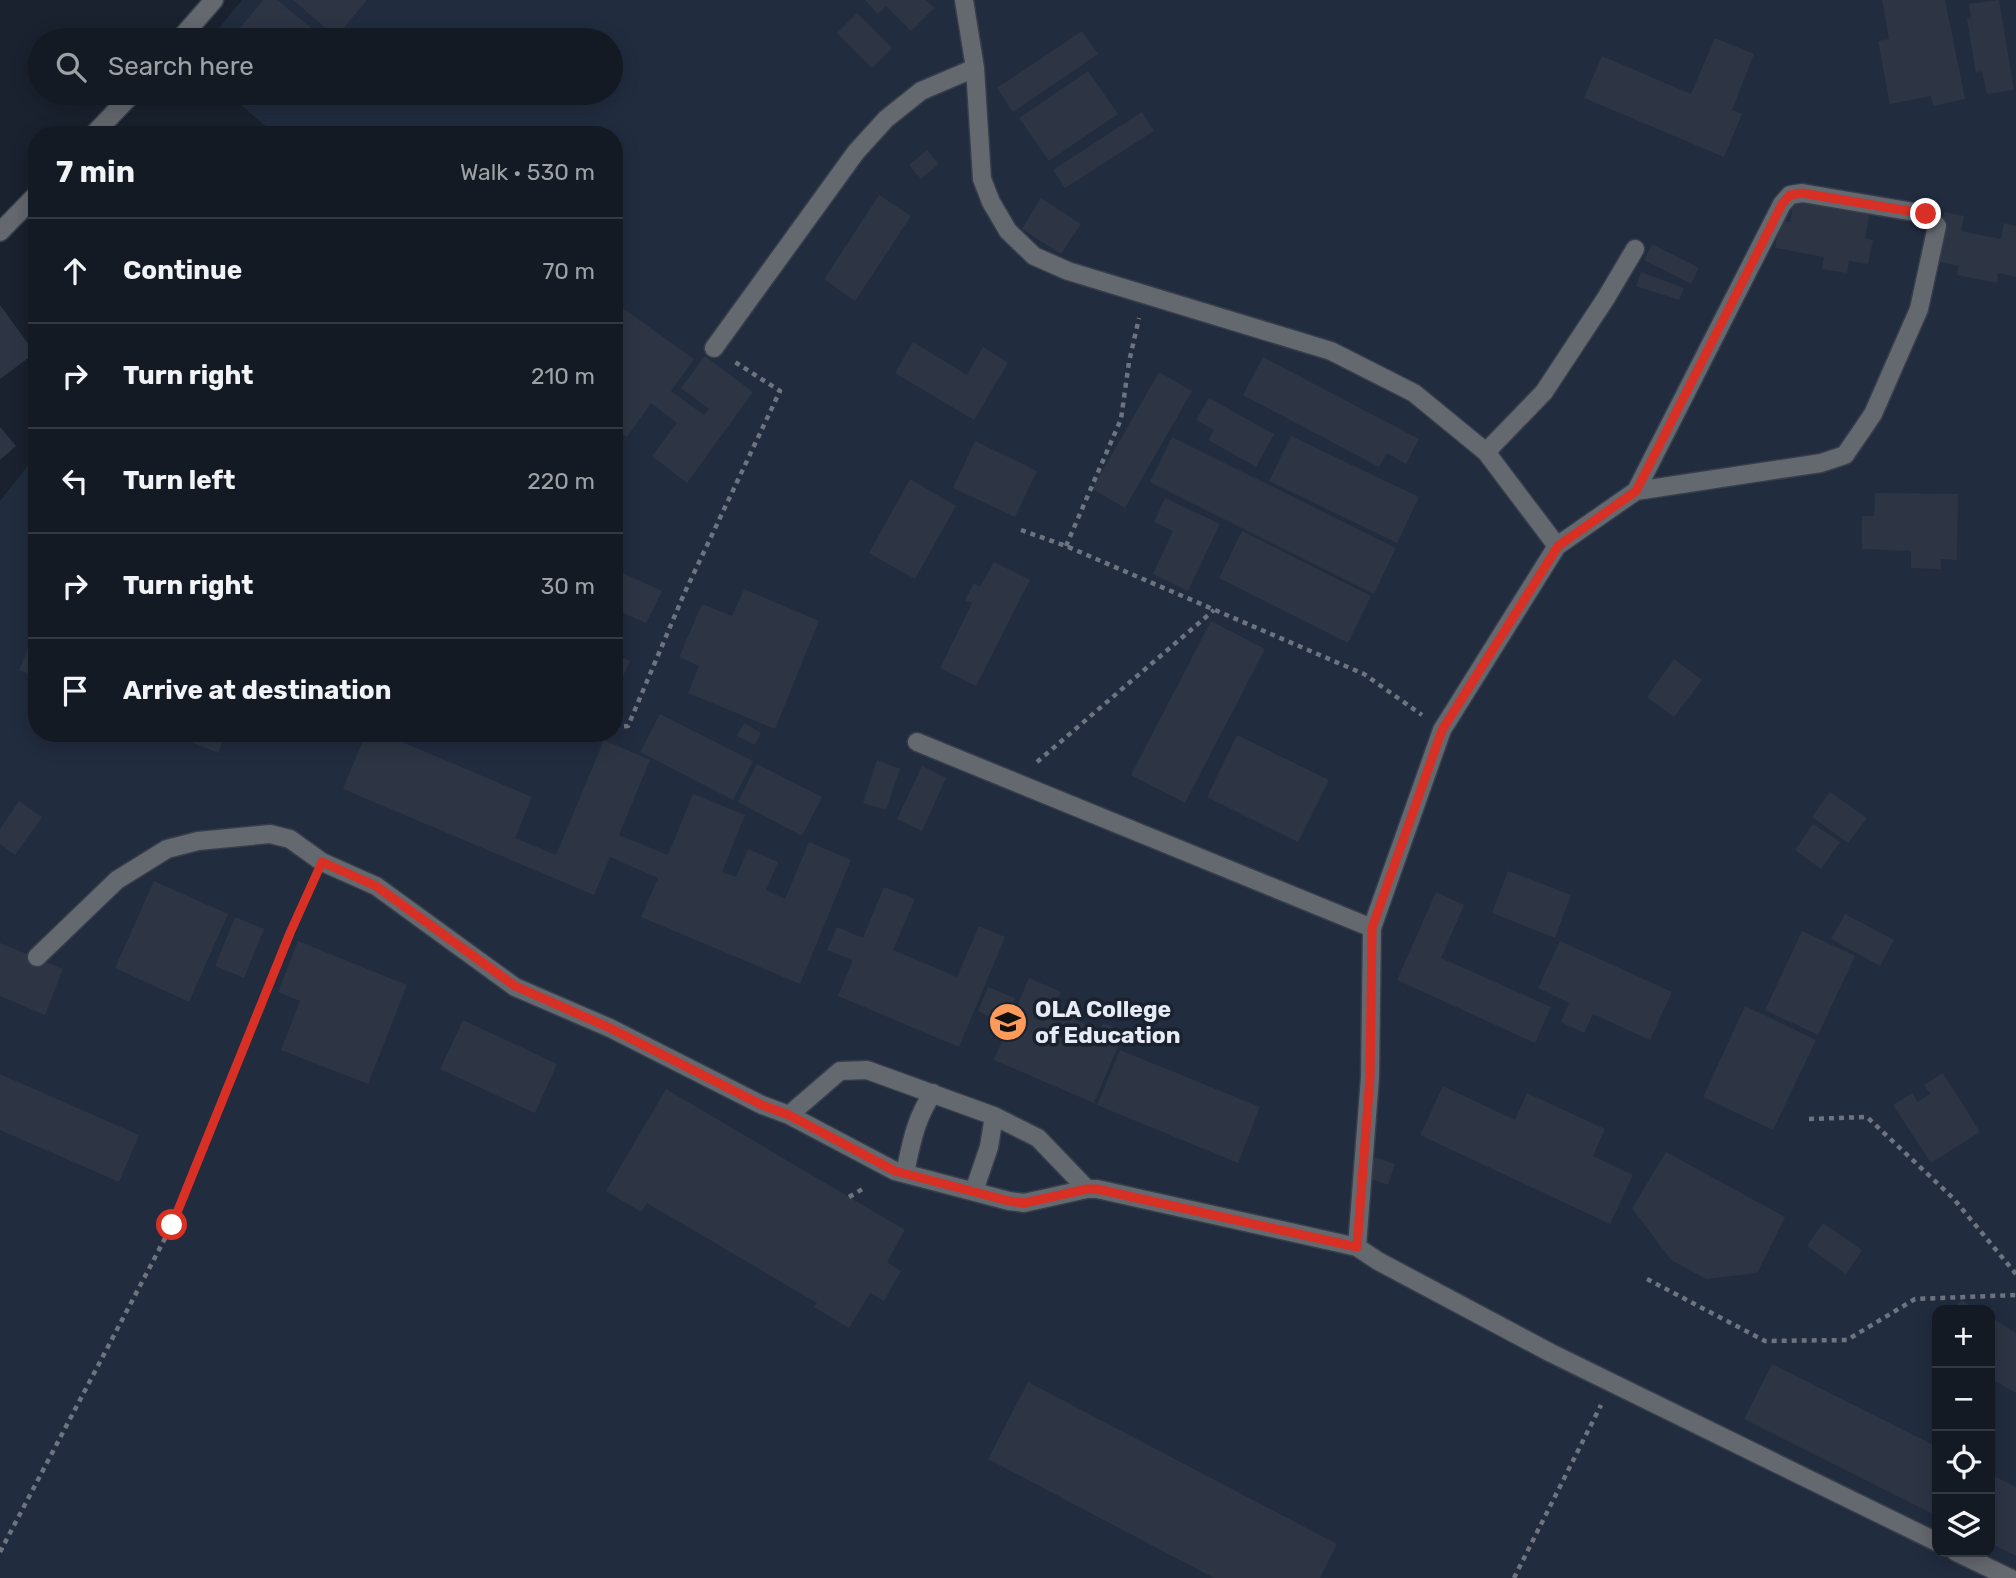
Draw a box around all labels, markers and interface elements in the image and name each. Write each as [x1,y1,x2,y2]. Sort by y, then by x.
search box [28,28,623,105]
icon: search [52,48,90,86]
text: Search here [108,51,254,82]
text: 7 min [56,154,135,190]
text: Walk · 530 m [460,158,595,186]
route end [1910,198,1941,229]
icon: ahead [56,252,94,290]
text: Continue [123,255,242,286]
text: 70 m [543,257,595,285]
icon: right [56,357,94,395]
text: Turn right [123,360,253,391]
text: 210 m [531,362,595,390]
icon: left [56,462,94,500]
text: Turn left [123,465,235,496]
text: 220 m [527,467,595,495]
icon: right [56,567,94,605]
text: Turn right [123,570,253,601]
text: 30 m [540,572,595,600]
icon: arrive [56,672,94,710]
text: Arrive at destination [123,675,391,706]
place label: OLA College of Education [1035,995,1181,1049]
school or university icon: OLA College of Education [987,1001,1029,1043]
route start [156,1209,187,1240]
map controls [1932,1305,1995,1557]
button: + [1932,1305,1995,1368]
button: − [1932,1368,1995,1431]
button: locate [1932,1431,1995,1494]
button: layers [1932,1494,1995,1557]

